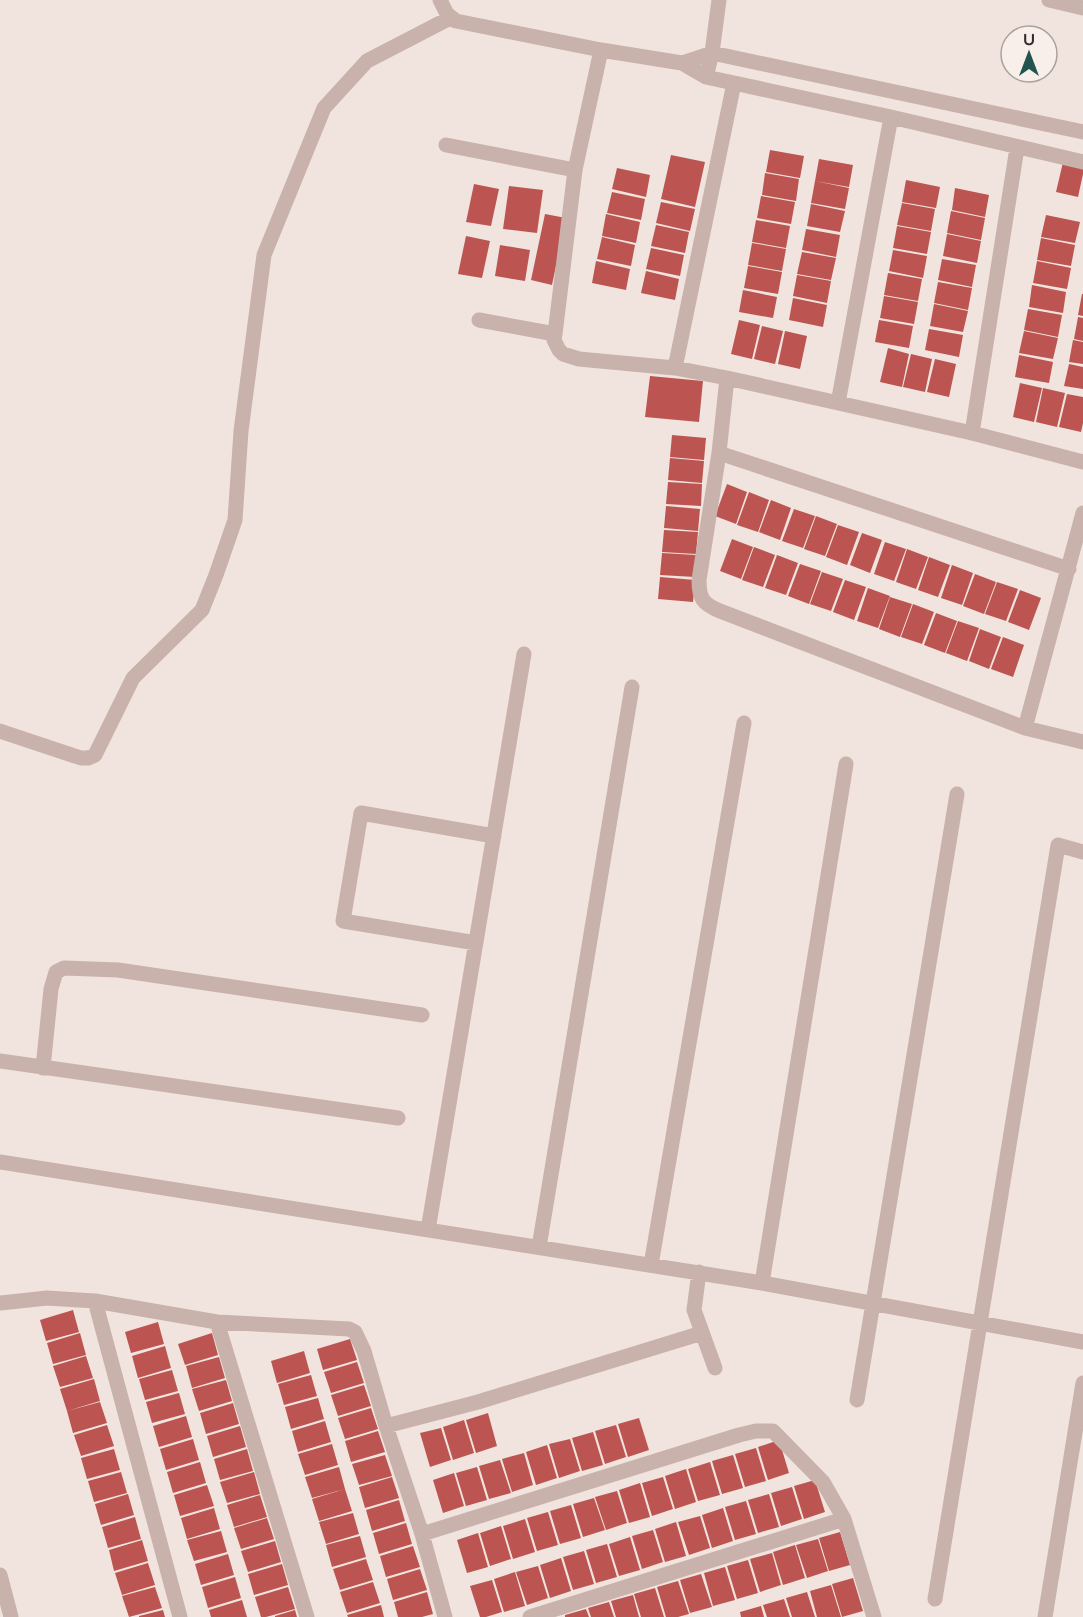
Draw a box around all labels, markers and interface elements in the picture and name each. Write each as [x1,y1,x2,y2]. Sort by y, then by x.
north arrow [999,24,1059,84]
text: U [1023,30,1035,50]

